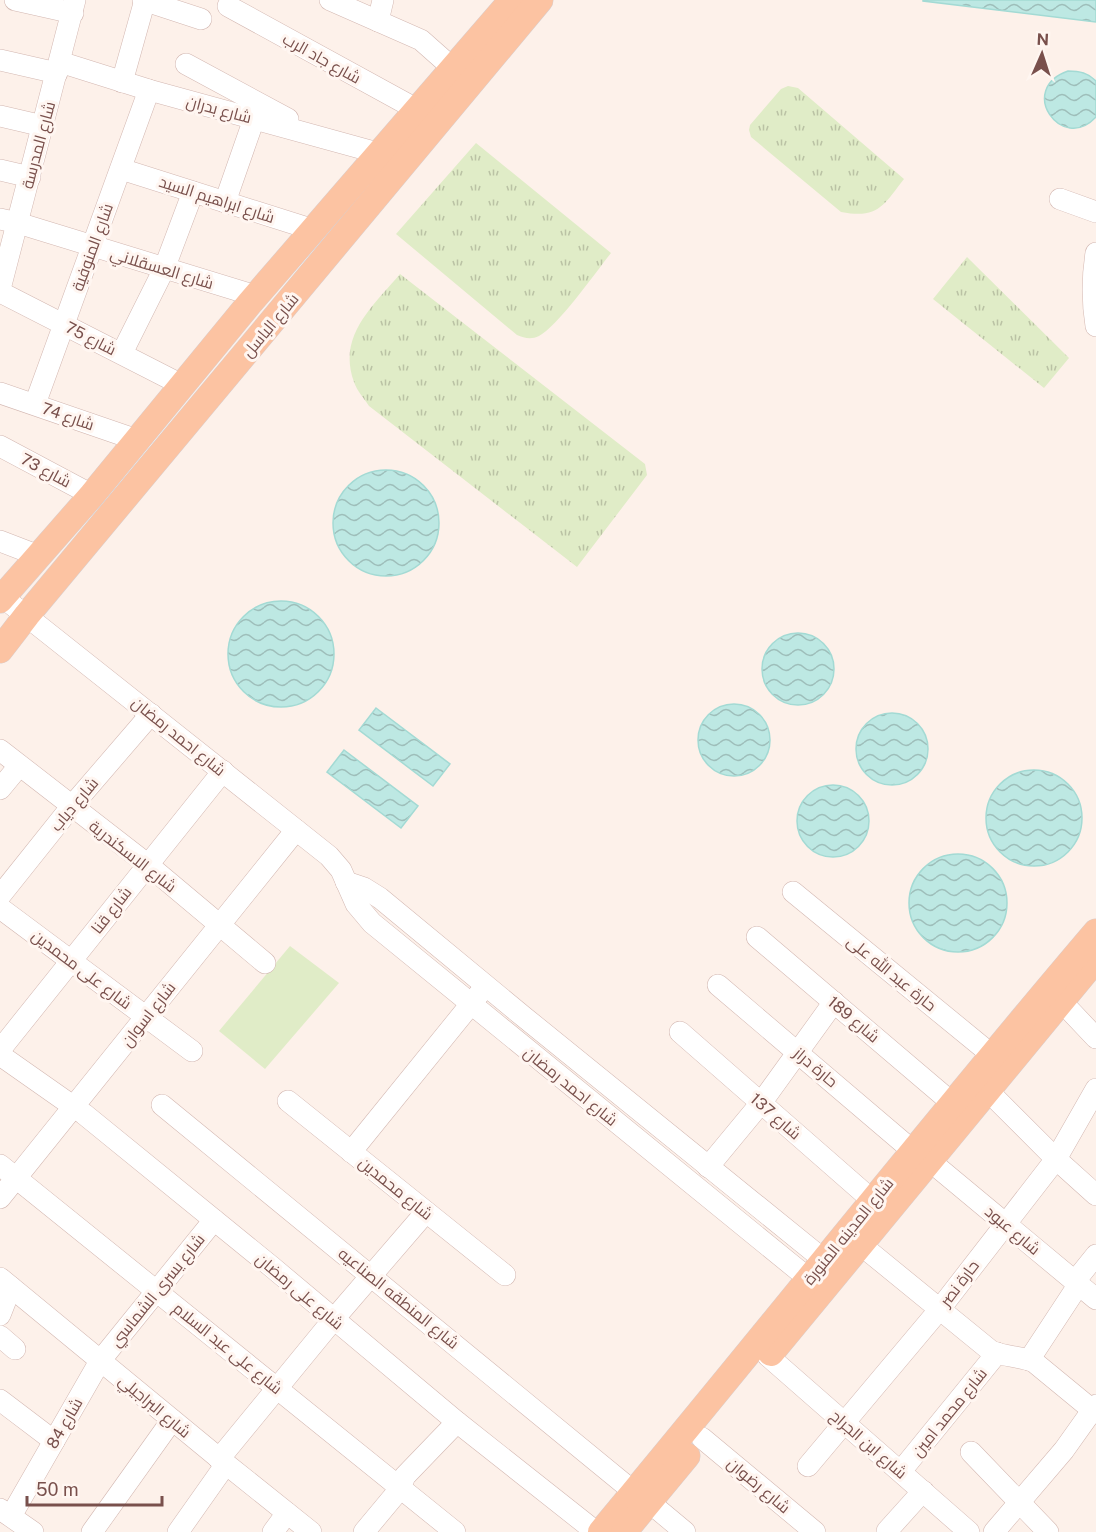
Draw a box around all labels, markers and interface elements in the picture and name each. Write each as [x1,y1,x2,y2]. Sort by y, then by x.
north arrow [1012,24,1072,84]
street label: شارع جاد الرب [278,29,364,89]
text: N [1036,30,1050,49]
street label: شارع بدران [184,92,254,129]
street label: شارع المدرسة [18,99,61,191]
street label: شارع ابراهيم السيد [156,172,277,229]
street label: شارع المنوفية [68,201,119,294]
street label: شارع العسقلاني [107,244,216,297]
street label: شارع الباسل [238,290,304,362]
street label: شارع 75 [61,318,119,361]
street label: شارع 74 [38,399,97,436]
street label: شارع 73 [16,449,74,493]
street label: شارع احمد رمضان [127,693,229,781]
street label: شارع دياب [46,774,104,836]
street label: شارع الاسكندرية [84,816,180,898]
street label: شارع قنا [87,883,137,939]
street label: شارع على محمدين [27,926,135,1015]
street label: حارة عبد الله على [843,931,941,1016]
street label: شارع اسوان [117,978,181,1052]
street label: شارع 189 [823,992,883,1048]
street label: شارع احمد رمضان [519,1043,621,1131]
street label: حارة دراز [789,1043,842,1091]
street label: شارع 137 [745,1089,805,1145]
street label: شارع محمدين [354,1153,436,1226]
street label: شارع المدينه المنورة [799,1174,899,1290]
street label: شارع عبود [980,1202,1044,1260]
street label: شارع يسرى الشماسي [106,1230,211,1352]
street label: شارع المنطقه الصناعيه [333,1244,463,1354]
street label: شارع على رمضان [251,1249,347,1335]
street label: حارة نصر [935,1256,983,1311]
street label: شارع على عبد السلام [168,1299,286,1400]
street label: شارع محمد امين [908,1364,992,1462]
street label: شارع البراجيلي [112,1371,194,1445]
street label: شارع 84 [42,1395,88,1453]
street label: شارع ابن الجراح [825,1406,911,1484]
street label: شارع رضوان [722,1454,794,1519]
scale bar [27,1469,162,1507]
text: 50 m [36,1479,79,1500]

